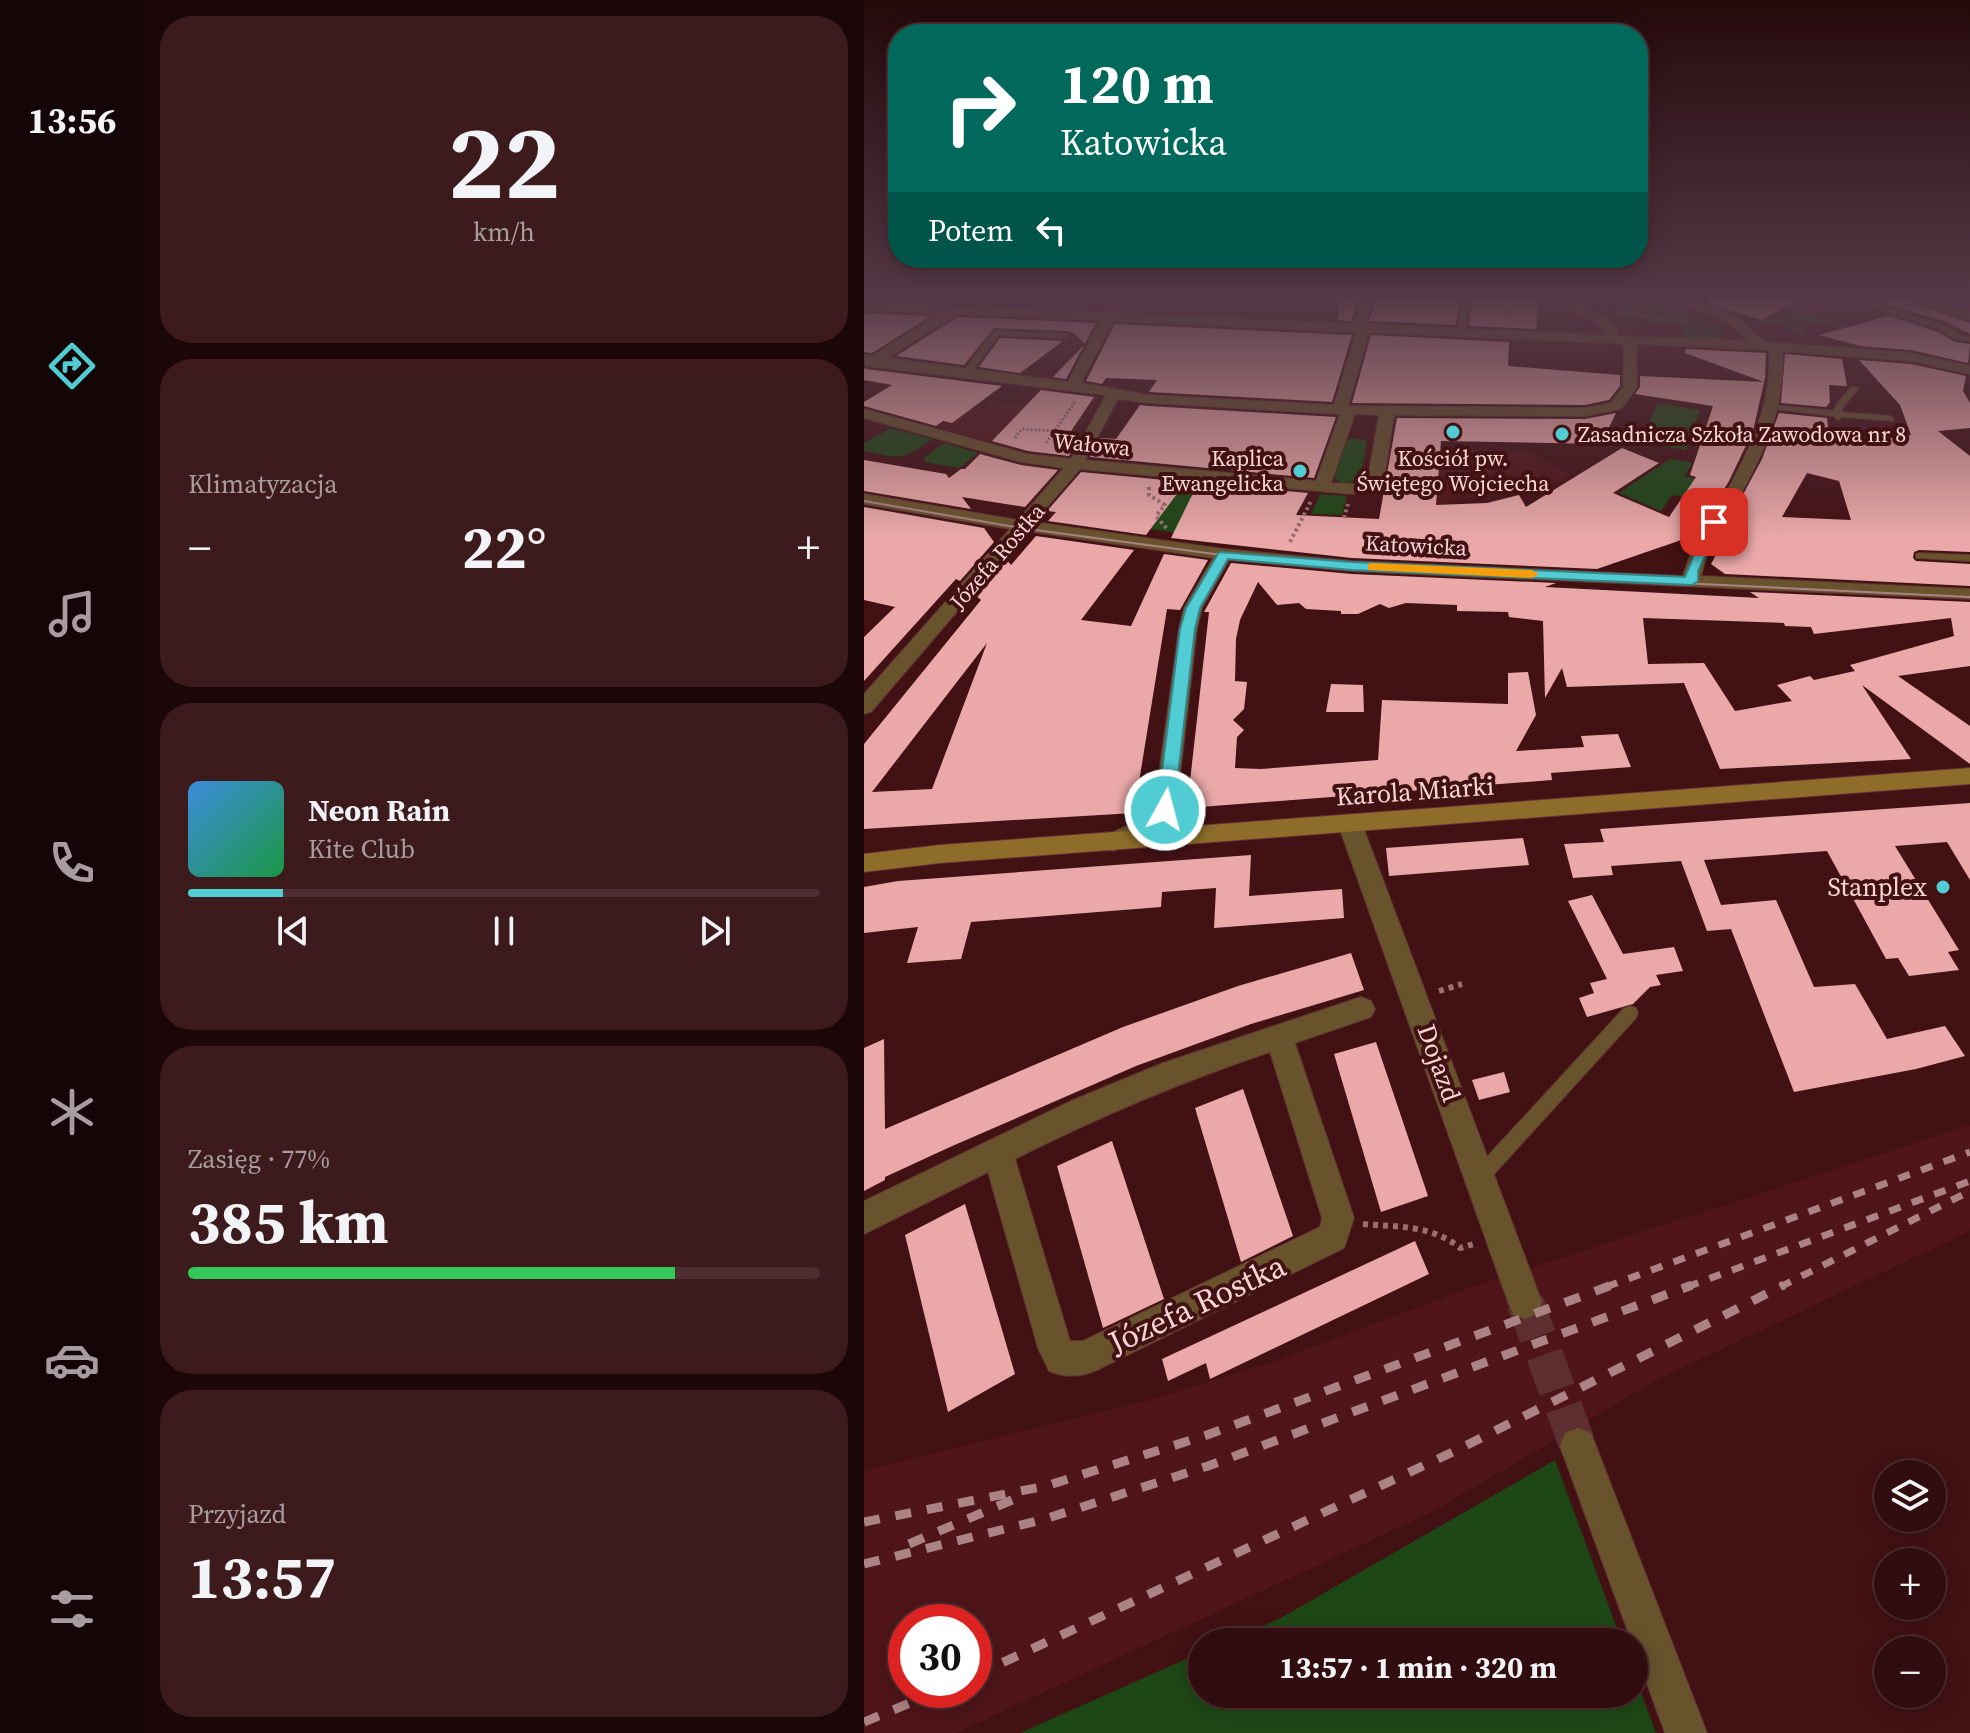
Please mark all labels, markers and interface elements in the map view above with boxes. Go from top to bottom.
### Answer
text: 120 m [1060,45,1214,122]
icon: right [928,56,1032,160]
text: 22 [448,90,560,233]
text: 13:56 [28,96,116,145]
text: Katowicka [1060,118,1227,167]
icon: left [1029,208,1073,252]
text: Potem [928,210,1013,251]
text: km/h [473,214,535,250]
icon: directions [44,338,100,394]
place label: Zasadnicza Szkoła Zawodowa nr 8 [1578,419,1906,449]
marker: Kościół pw. Świętego Wojciecha [1444,423,1462,441]
street label: Wałowa [1052,425,1133,463]
marker: Zasadnicza Szkoła Zawodowa nr 8 [1553,425,1571,443]
place label: Kaplica Ewangelicka [1161,443,1285,498]
place label: Kościół pw. Świętego Wojciecha [1357,443,1550,498]
marker: Kaplica Ewangelicka [1291,462,1309,480]
text: Klimatyzacja [188,466,337,502]
pin [1680,488,1748,556]
street label: Józefa Rostka [942,496,1052,616]
icon: arrive [1692,500,1736,544]
text: 22° [462,506,546,588]
text: − [188,517,211,578]
text: + [797,517,820,578]
street label: Katowicka [1364,527,1468,563]
icon: music [44,586,100,642]
position arrow [1123,768,1207,852]
street label: Karola Miarki [1335,768,1495,814]
text: Neon Rain [308,790,450,831]
text: Kite Club [308,831,415,867]
icon: phone [44,835,100,891]
place label: Stanplex [1827,869,1927,905]
marker: Stanplex [1934,878,1952,896]
icon: previous [271,909,315,953]
icon: pause [482,909,526,953]
icon: next [693,909,737,953]
street label: Dojazd [1408,1019,1470,1107]
icon: climate [44,1084,100,1140]
text: Zasięg · 77% [188,1141,330,1177]
text: 385 km [188,1181,389,1263]
street label: Józefa Rostka [1100,1243,1293,1365]
icon: car [44,1332,100,1388]
map controls [1874,1460,1946,1708]
button: layers [1874,1460,1946,1532]
text: Przyjazd [188,1496,286,1532]
text: 13:57 [188,1536,336,1618]
button: + [1874,1548,1946,1620]
icon: filters [44,1581,100,1637]
speed limit sign: 30 [888,1604,992,1708]
button: − [1874,1636,1946,1708]
text: 13:57 · 1 min · 320 m [1279,1647,1557,1688]

